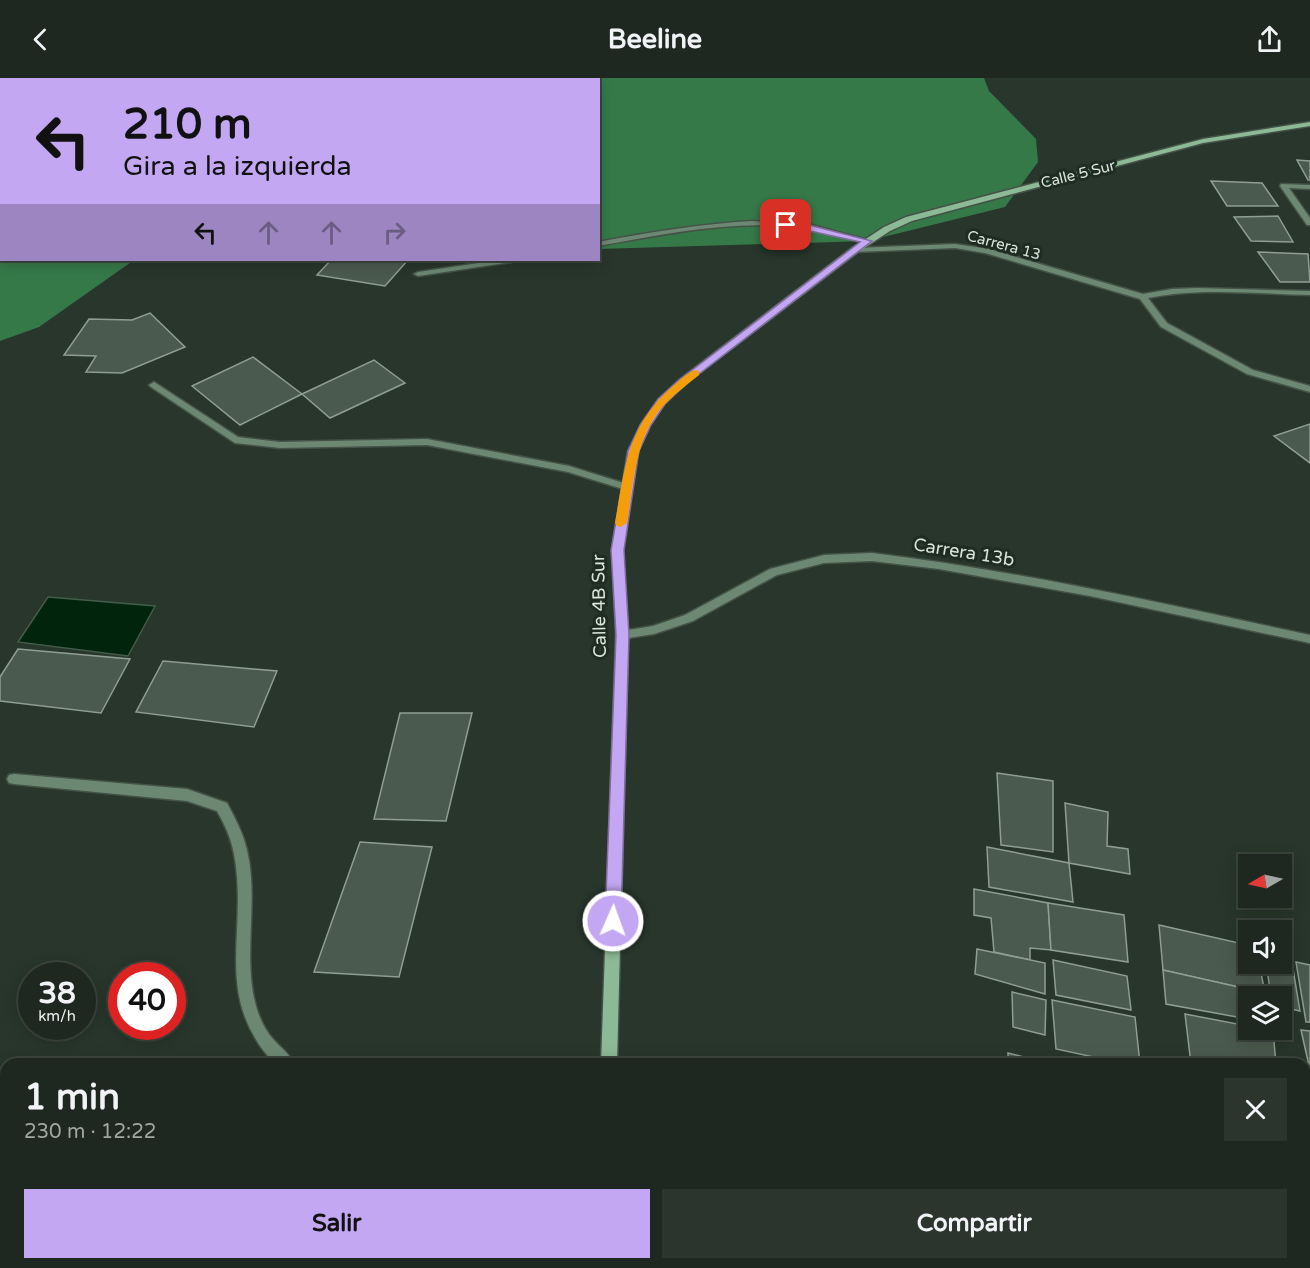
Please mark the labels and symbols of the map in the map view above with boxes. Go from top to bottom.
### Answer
street label: Calle 5 Sur [1039,156,1117,192]
pin [760,199,811,250]
street label: Carrera 13 [965,227,1043,263]
street label: Carrera 13b [912,533,1016,571]
street label: Calle 4B Sur [587,554,611,658]
north arrow [1238,854,1292,908]
position arrow [581,889,645,953]
speed limit sign: 40 [108,962,186,1040]

